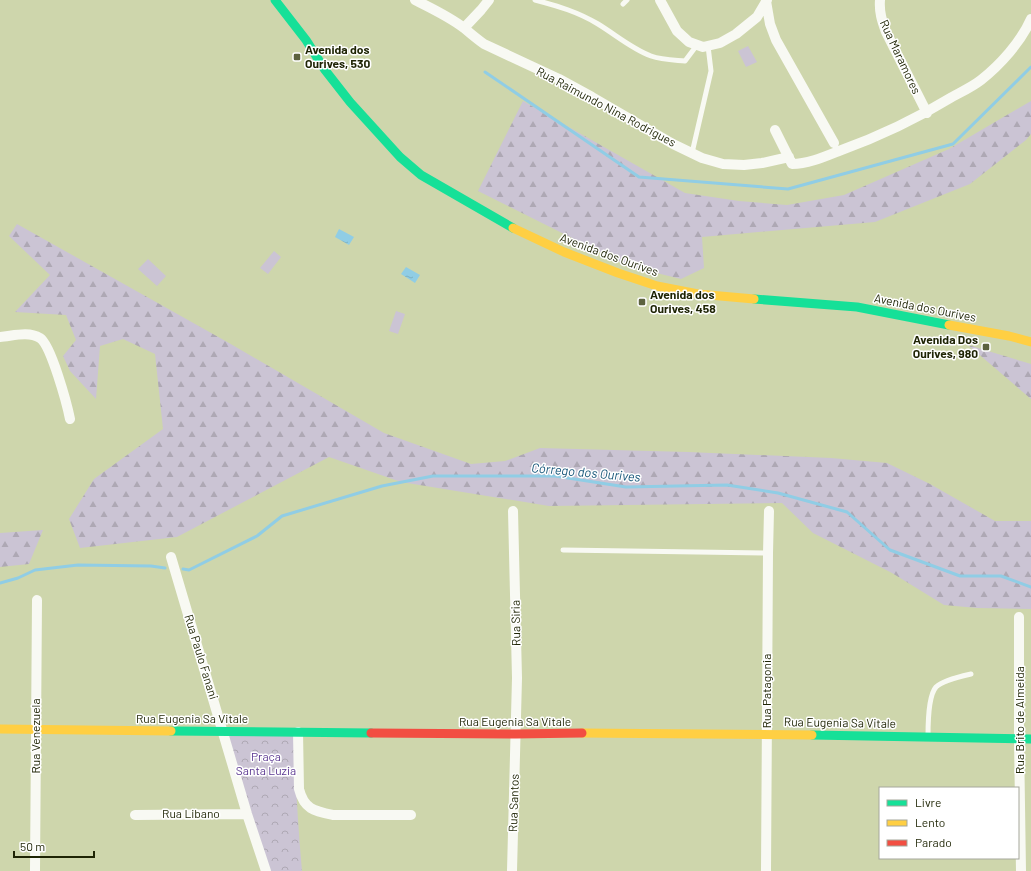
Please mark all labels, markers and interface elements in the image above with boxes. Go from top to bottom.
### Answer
street label: Rua Maramores [878,17,924,96]
place label: Avenida dos Ourives, 530 [305,42,371,70]
marker: Avenida dos Ourives, 530 [292,52,302,62]
street label: Rua Raimundo Nina Rodrigues [534,63,679,149]
street label: Avenida dos Ourives [558,230,661,278]
place label: Avenida dos Ourives, 458 [650,287,716,315]
street label: Avenida dos Ourives [873,290,978,324]
marker: Avenida dos Ourives, 458 [637,297,647,307]
place label: Avenida Dos Ourives, 980 [913,332,978,360]
marker: Avenida Dos Ourives, 980 [981,342,991,352]
water label: Córrego dos Ourives [531,459,641,485]
street label: Rua Siria [508,600,522,646]
street label: Rua Paulo Fanani [182,612,222,701]
street label: Rua Patagonia [759,654,773,728]
street label: Rua Brito de Almeida [1012,666,1026,774]
street label: Rua Venezuela [28,698,42,774]
street label: Rua Eugenia Sa Vitale [136,711,248,725]
street label: Rua Eugenia Sa Vitale [459,714,571,728]
street label: Rua Eugenia Sa Vitale [784,714,896,730]
park label: Praça Santa Luzia [236,749,296,777]
street label: Rua Santos [505,773,521,832]
legend [879,787,1019,859]
text: Livre [915,795,941,809]
street label: Rua Libano [162,806,220,820]
text: Lento [915,815,945,829]
scale bar [14,833,94,859]
text: Parado [915,835,952,849]
text: 50 m [20,839,45,853]

